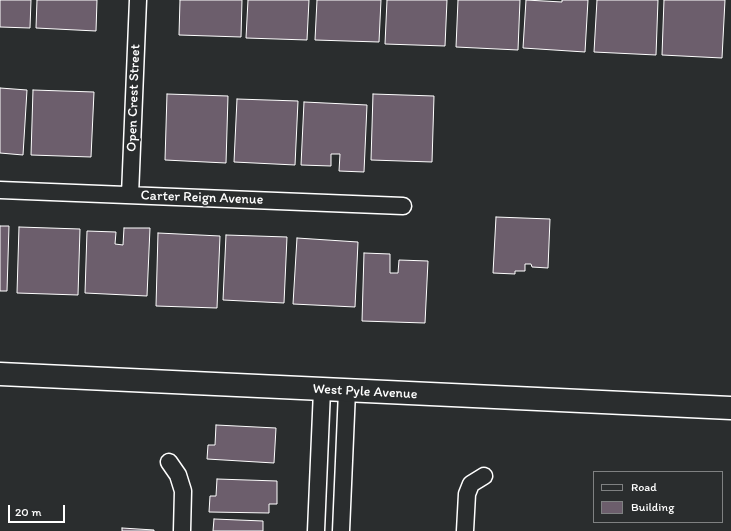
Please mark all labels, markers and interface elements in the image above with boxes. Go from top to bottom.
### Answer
street label: Open Crest Street [124,44,144,152]
street label: Carter Reign Avenue [140,187,264,209]
street label: West Pyle Avenue [312,381,418,403]
legend [593,471,723,523]
text: Road [631,480,657,494]
scale bar [10,497,67,523]
text: Building [631,500,674,514]
text: 20 m [15,505,42,519]

